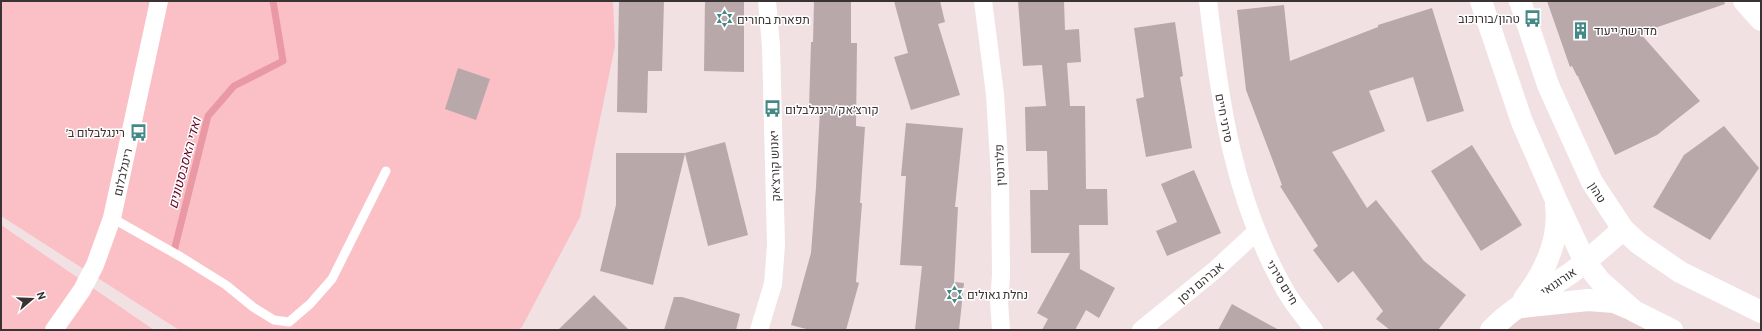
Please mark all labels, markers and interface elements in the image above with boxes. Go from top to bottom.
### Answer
bus stop icon: טהון/בורוכוב [1523,8,1543,28]
synagogue icon: תפארת בחורים [714,9,734,29]
place label: טהון/בורוכוב [1458,11,1520,25]
place label: תפארת בחורים [737,12,810,26]
building icon: מדרשת ייעוד [1571,20,1591,40]
place label: מדרשת ייעוד [1594,23,1657,37]
street label: סירני חיים [1213,92,1237,144]
bus stop icon: קורצ׳אק/רינגלבלום [762,99,782,119]
place label: קורצ׳אק/רינגלבלום [785,102,879,116]
water label: ואדי האסבסטונים [164,115,204,210]
bus stop icon: רינגלבלום ב׳ [128,122,148,142]
place label: רינגלבלום ב׳ [66,125,125,139]
street label: יאנוש קורצ'אק [766,130,782,202]
street label: פלורנטין [991,144,1007,186]
street label: רינגלבלום [110,147,134,197]
street label: טהון [1586,179,1610,205]
street label: חיים סירני [1264,257,1302,307]
street label: אברהם ניסן [1174,258,1226,305]
street label: אורוגואי [1537,264,1579,298]
north arrow [12,279,52,319]
synagogue icon: נחלת גאולים [944,284,964,304]
place label: נחלת גאולים [967,287,1028,301]
text: N [35,290,49,301]

